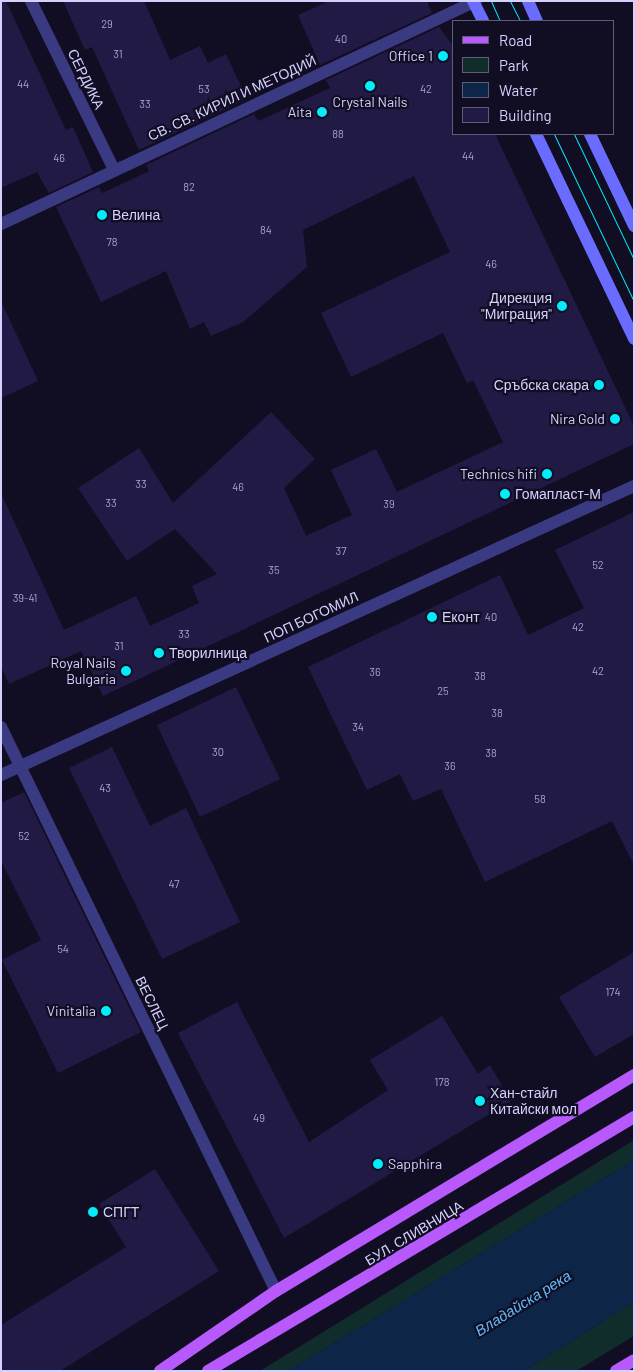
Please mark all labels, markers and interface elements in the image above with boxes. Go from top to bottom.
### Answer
house number: 29 [101,17,113,31]
legend [452,20,615,135]
text: Road [499,31,532,49]
house number: 40 [335,32,347,46]
street label: СЕРДИКА [64,46,108,112]
house number: 31 [113,47,123,61]
place label: Office 1 [389,48,433,64]
marker: Office 1 [437,50,449,62]
street label: СВ. СВ. КИРИЛ И МЕТОДИЙ [145,52,319,144]
text: Park [499,56,528,74]
house number: 44 [17,77,29,91]
marker: Crystal Nails [364,80,376,92]
text: Water [499,81,538,99]
house number: 53 [198,82,210,96]
house number: 42 [420,82,432,96]
place label: Crystal Nails [332,94,408,110]
house number: 33 [139,97,151,111]
place label: Aita [288,104,312,120]
marker: Aita [316,106,328,118]
text: Building [499,106,552,124]
house number: 88 [332,127,344,141]
house number: 44 [462,149,474,163]
house number: 46 [53,151,65,165]
house number: 82 [183,180,195,194]
place label: Велина [112,207,160,223]
marker: Велина [96,209,108,221]
house number: 84 [260,223,272,237]
house number: 78 [107,235,117,249]
house number: 46 [485,257,497,271]
place label: Дирекция "Миграция" [481,290,552,322]
marker: Дирекция "Миграция" [556,300,568,312]
place label: Сръбска скара [494,377,589,393]
marker: Сръбска скара [593,379,605,391]
place label: Nira Gold [550,411,605,427]
marker: Nira Gold [609,413,621,425]
place label: Technics hifi [460,466,537,482]
marker: Technics hifi [541,468,553,480]
house number: 33 [135,477,147,491]
house number: 46 [232,480,244,494]
place label: Гомапласт-М [515,486,601,502]
marker: Гомапласт-М [499,488,511,500]
house number: 33 [105,496,117,510]
house number: 39 [383,497,395,511]
house number: 37 [336,544,346,558]
house number: 52 [592,558,604,572]
house number: 35 [268,563,280,577]
street label: ПОП БОГОМИЛ [261,588,361,646]
house number: 39-41 [13,591,37,605]
place label: Еконт [442,609,480,625]
house number: 40 [485,610,497,624]
marker: Еконт [426,611,438,623]
house number: 42 [572,620,584,634]
house number: 33 [178,627,190,641]
house number: 31 [114,639,124,653]
place label: Творилница [169,645,247,661]
marker: Творилница [153,647,165,659]
place label: Royal Nails Bulgaria [51,655,116,688]
house number: 42 [592,664,604,678]
marker: Royal Nails Bulgaria [120,665,132,677]
house number: 36 [369,665,381,679]
house number: 38 [474,669,486,683]
house number: 25 [437,684,449,698]
house number: 38 [491,706,503,720]
house number: 34 [352,720,364,734]
house number: 30 [212,745,224,759]
house number: 38 [485,746,497,760]
house number: 36 [444,759,456,773]
house number: 43 [99,781,111,795]
house number: 58 [534,792,546,806]
house number: 52 [18,829,30,843]
house number: 47 [169,877,179,891]
house number: 54 [57,942,69,956]
street label: ВЕСЛЕЦ [132,974,172,1032]
house number: 174 [605,985,621,999]
place label: Vinitalia [47,1003,96,1019]
marker: Vinitalia [100,1005,112,1017]
house number: 178 [435,1075,449,1089]
place label: Хан-стайл Китайски мол [490,1085,577,1118]
marker: Хан-стайл Китайски мол [474,1095,486,1107]
house number: 49 [253,1111,265,1125]
place label: Sapphira [388,1156,442,1172]
marker: Sapphira [372,1158,384,1170]
street label: БУЛ. СЛИВНИЦА [362,1197,466,1269]
place label: СПГТ [103,1204,139,1220]
marker: СПГТ [87,1206,99,1218]
water label: Владайска река [472,1266,574,1340]

